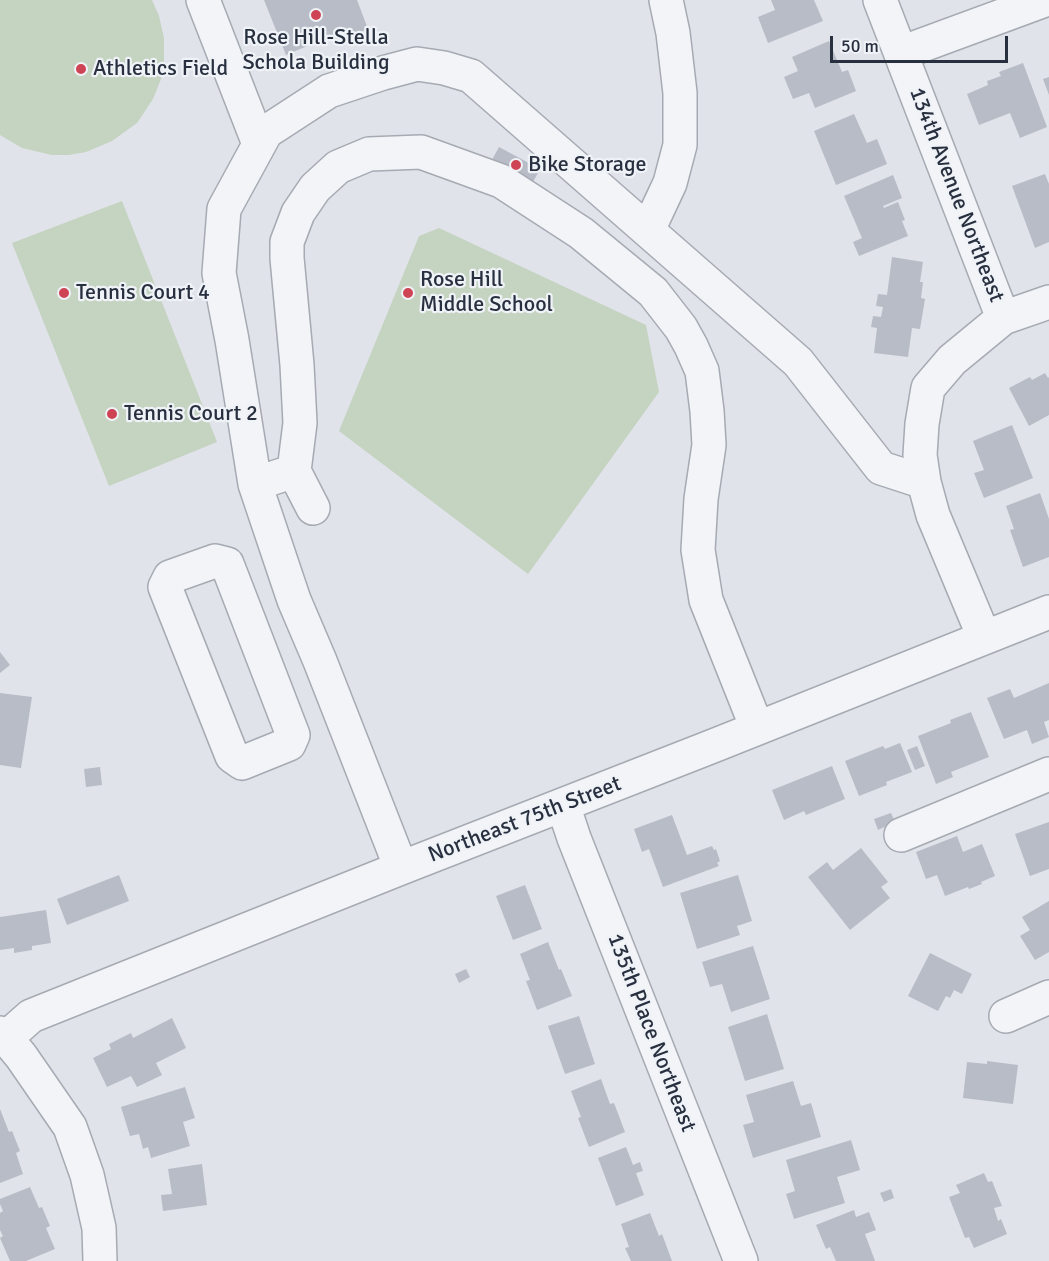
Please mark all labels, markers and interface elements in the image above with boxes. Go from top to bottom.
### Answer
marker: Rose Hill-Stella Schola Building [309,8,323,22]
scale bar [833,24,1012,62]
place label: Rose Hill-Stella Schola Building [242,25,390,76]
text: 50 m [841,35,879,57]
place label: Athletics Field [93,56,228,82]
marker: Athletics Field [74,62,88,76]
street label: 134th Avenue Northeast [903,84,1009,306]
place label: Bike Storage [528,152,647,178]
marker: Bike Storage [509,158,523,172]
place label: Rose Hill Middle School [420,267,553,318]
place label: Tennis Court 4 [76,280,210,306]
marker: Tennis Court 4 [57,286,71,300]
marker: Rose Hill Middle School [401,286,415,300]
place label: Tennis Court 2 [124,401,258,427]
marker: Tennis Court 2 [105,407,119,421]
street label: Northeast 75th Street [425,771,625,869]
street label: 135th Place Northeast [601,930,701,1136]

